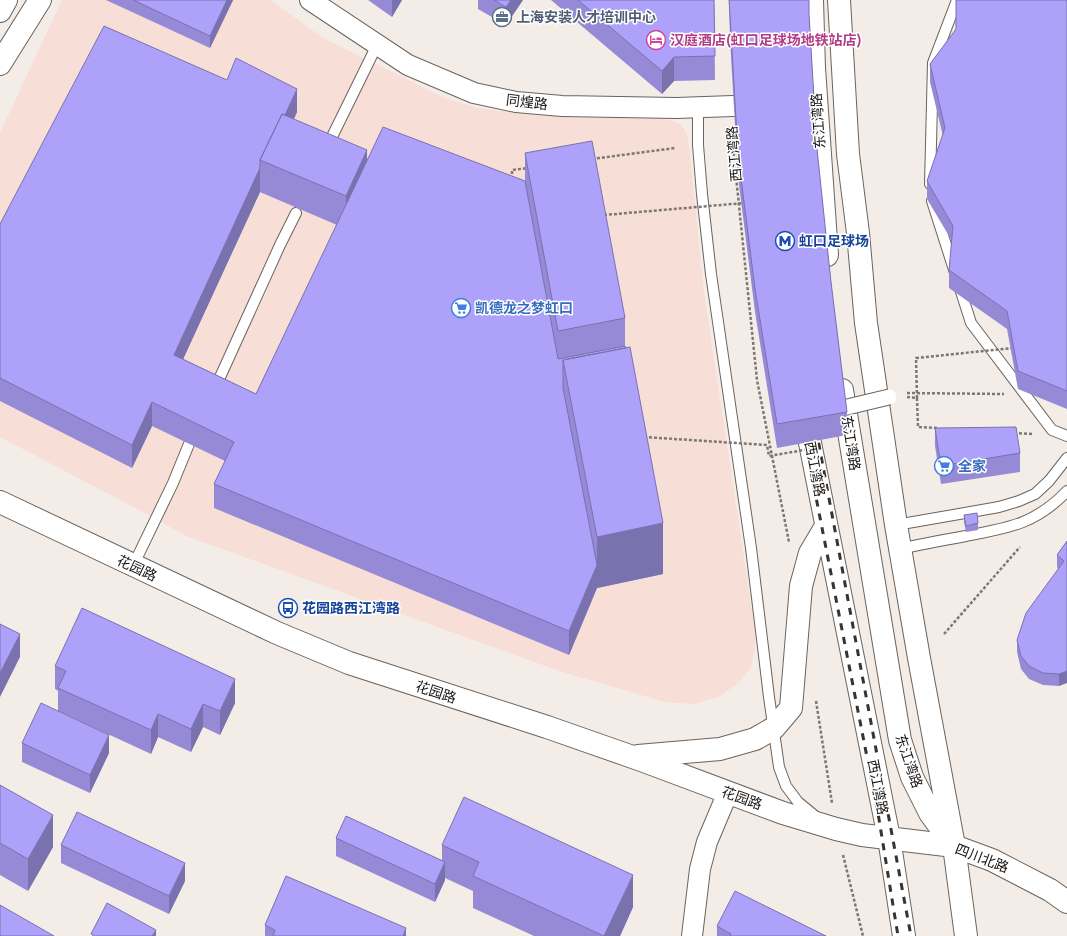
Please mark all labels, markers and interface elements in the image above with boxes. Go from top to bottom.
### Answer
office icon: 上海安装人才培训中心 [491,6,513,28]
place label: 上海安装人才培训中心 [516,9,656,25]
hotel icon: 汉庭酒店(虹口足球场地铁站店) [645,29,667,51]
place label: 汉庭酒店(虹口足球场地铁站店) [670,32,862,48]
street label: 同煌路 [505,92,549,112]
street label: 东江湾路 [808,93,828,149]
street label: 西江湾路 [724,125,744,183]
metro station icon: 虹口足球场 [774,230,796,252]
place label: 虹口足球场 [799,233,869,249]
supermarket icon: 凯德龙之梦虹口 [450,297,472,319]
place label: 凯德龙之梦虹口 [475,300,573,316]
street label: 东江湾路 [839,414,863,472]
street label: 西江湾路 [802,440,828,498]
supermarket icon: 全家 [933,455,955,477]
place label: 全家 [958,458,986,474]
street label: 花园路 [115,552,159,584]
bus stop icon: 花园路西江湾路 [277,597,299,619]
place label: 花园路西江湾路 [302,600,400,616]
street label: 花园路 [414,678,458,706]
street label: 东江湾路 [892,732,926,790]
street label: 西江湾路 [865,758,891,816]
street label: 花园路 [720,783,764,813]
street label: 四川北路 [953,840,1011,876]

